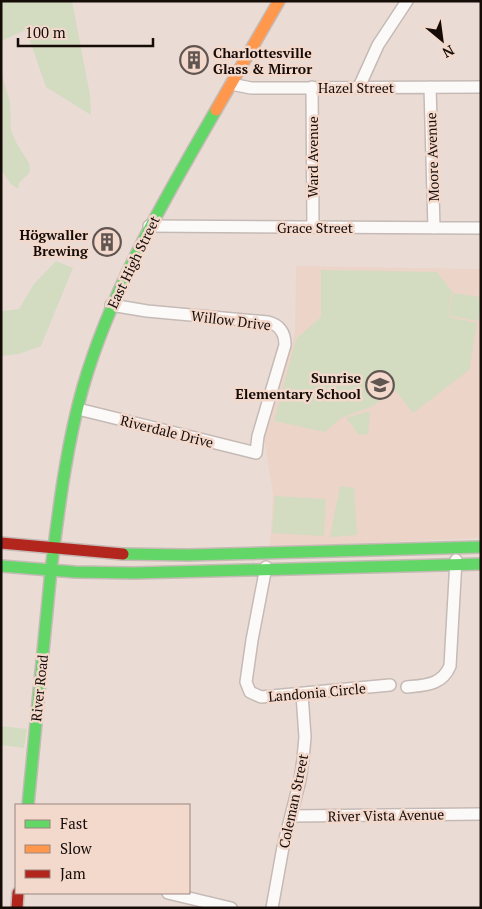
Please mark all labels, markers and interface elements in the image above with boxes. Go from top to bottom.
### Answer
scale bar [18,15,152,47]
north arrow [417,15,467,65]
text: 100 m [25,22,66,42]
text: N [439,41,458,63]
place label: Charlottesville Glass & Mirror [213,43,312,78]
building icon: Charlottesville Glass & Mirror [179,45,209,75]
street label: Hazel Street [318,78,395,97]
street label: Moore Avenue [421,112,443,202]
street label: Ward Avenue [303,116,322,198]
street label: East High Street [102,212,164,311]
street label: Grace Street [277,218,354,237]
place label: Högwaller Brewing [19,225,89,260]
building icon: Högwaller Brewing [92,227,122,257]
street label: Willow Drive [190,306,272,334]
place label: Sunrise Elementary School [235,368,361,403]
school or university icon: Sunrise Elementary School [365,370,395,400]
street label: Riverdale Drive [118,410,216,452]
street label: River Road [26,653,52,722]
street label: Landonia Circle [267,678,367,706]
street label: Coleman Street [274,751,312,850]
legend [15,804,190,894]
street label: River Vista Avenue [328,804,444,826]
text: Fast [60,813,88,833]
text: Slow [60,838,93,858]
text: Jam [60,863,86,883]

